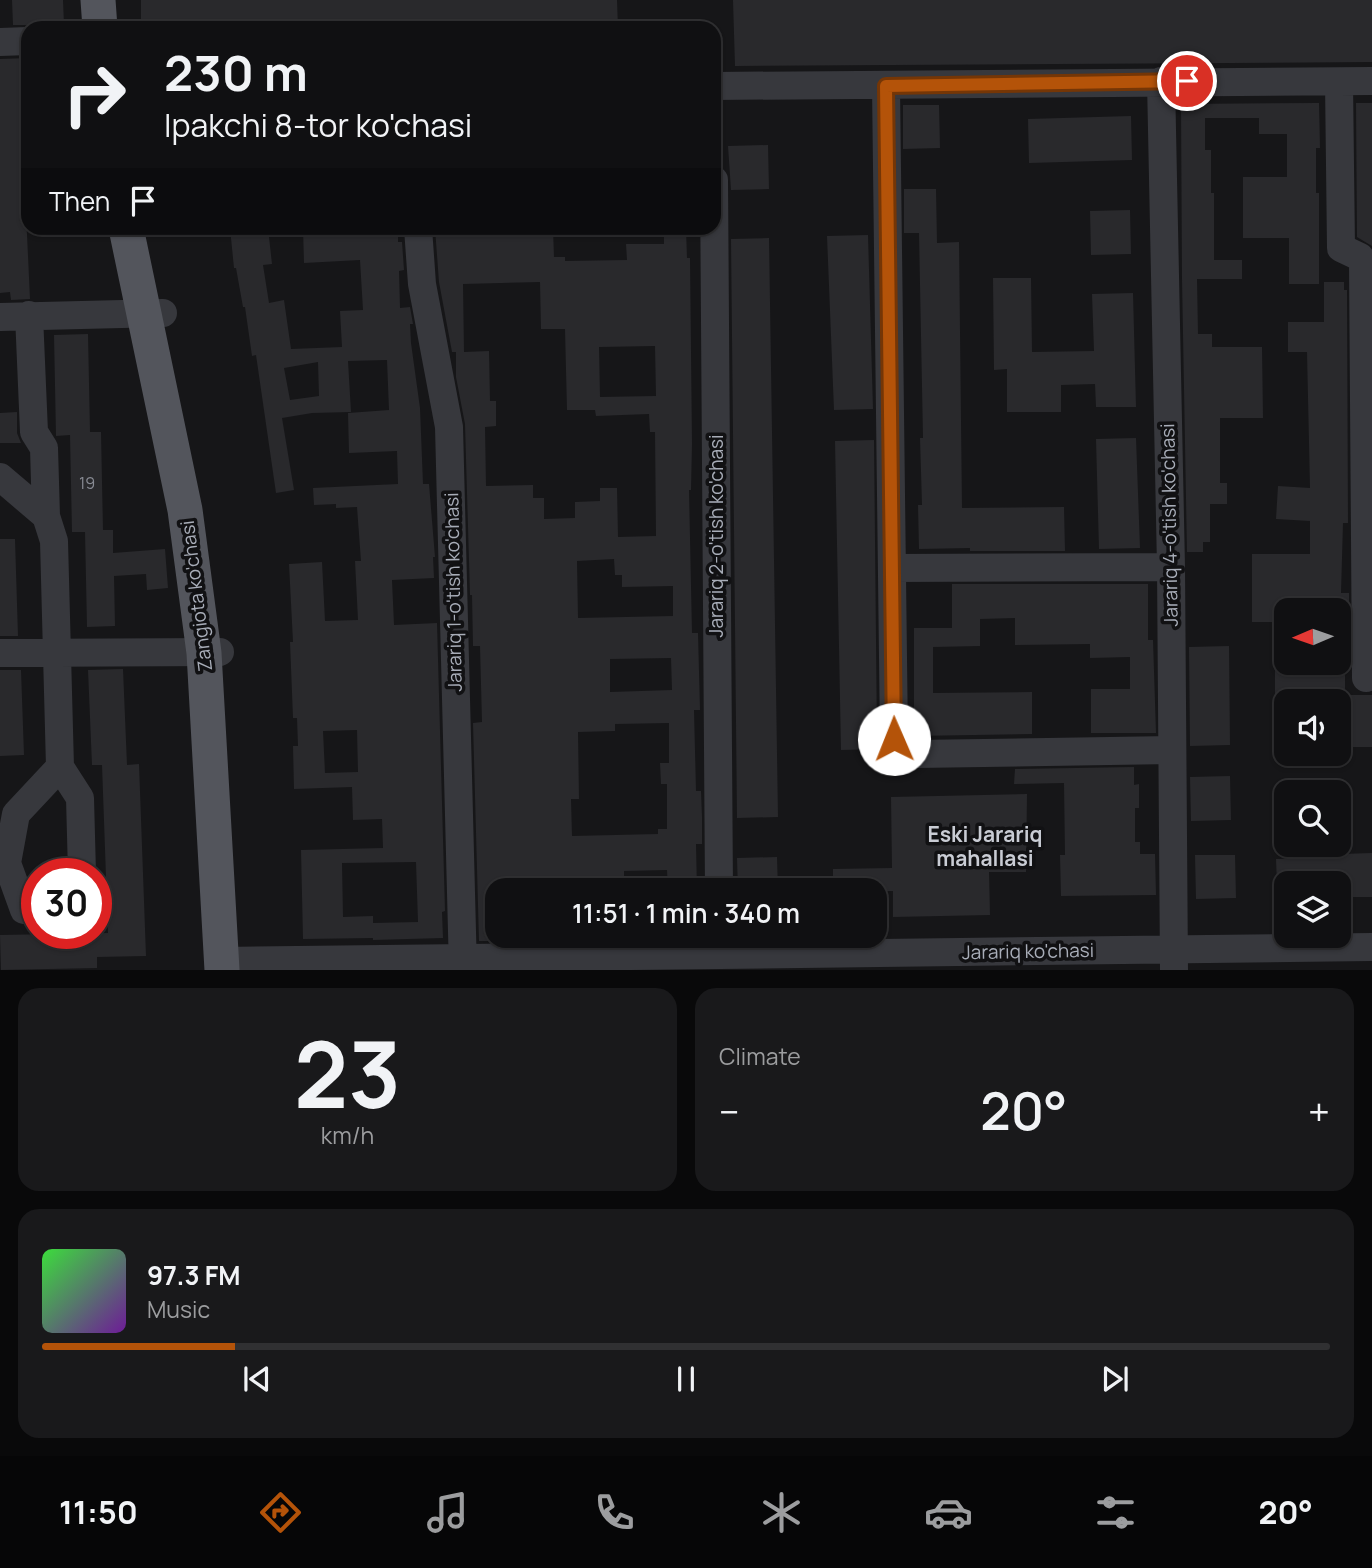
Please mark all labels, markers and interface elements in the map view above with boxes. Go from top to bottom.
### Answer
text: 230 m [164,39,308,106]
icon: right [49,49,140,140]
pin [1157,51,1217,111]
icon: arrive [1168,62,1206,100]
text: Ipakchi 8-tor ko'chasi [164,103,472,147]
icon: arrive [124,182,162,220]
text: Then [49,183,110,219]
street label: Jarariq 4-o'tish ko'chasi [1154,423,1184,627]
street label: Jarariq 2-o'tish ko'chasi [703,435,729,637]
house number: 19 [79,472,95,494]
street label: Jarariq 1-o'tish ko'chasi [438,492,468,692]
street label: Zangiota ko'chasi [174,519,218,673]
north arrow [1274,598,1351,676]
map controls [1274,598,1351,948]
button: sound [1274,689,1351,766]
position arrow [857,702,931,776]
button: search [1274,780,1351,857]
district label: Eski Jarariq mahallasi [927,820,1043,872]
speed limit sign: 30 [21,858,112,949]
button: layers [1274,871,1351,948]
text: 11:51 · 1 min · 340 m [572,895,800,931]
street label: Jarariq ko'chasi [962,937,1094,965]
text: 23 [294,1011,401,1135]
text: Climate [719,1040,801,1072]
text: 20° [980,1075,1067,1146]
text: − [719,1085,740,1137]
text: + [1308,1085,1330,1137]
text: km/h [321,1119,374,1151]
text: 97.3 FM [147,1257,241,1293]
text: Music [147,1293,210,1325]
icon: previous [238,1360,276,1398]
icon: pause [667,1360,705,1398]
icon: next [1096,1360,1134,1398]
icon: directions [256,1488,305,1537]
icon: music [423,1488,472,1537]
icon: phone [590,1488,639,1537]
icon: climate [757,1488,806,1537]
icon: car [924,1488,973,1537]
icon: filters [1091,1488,1140,1537]
text: 11:50 [59,1490,138,1534]
text: 20° [1258,1490,1313,1534]

